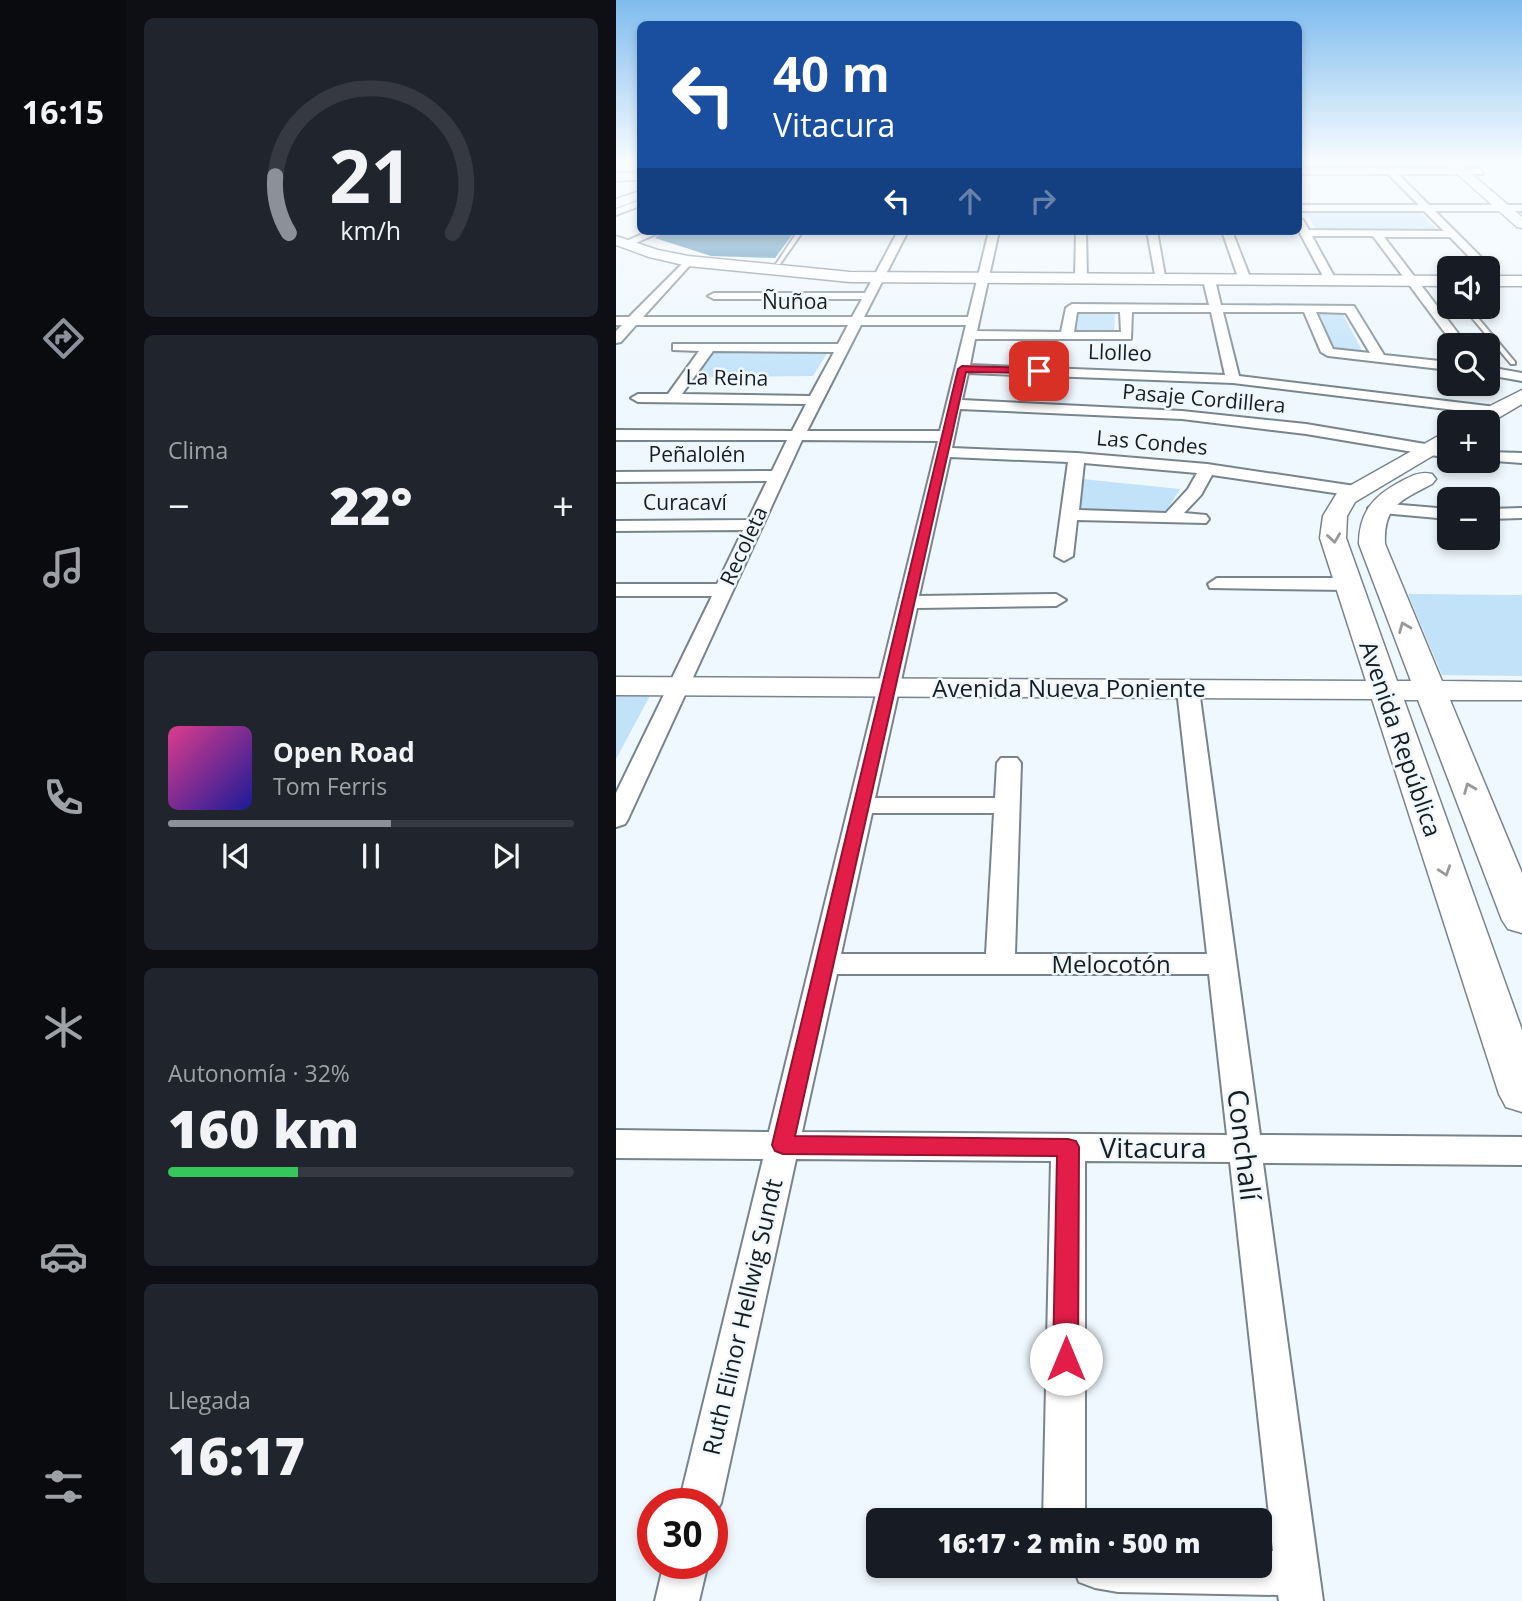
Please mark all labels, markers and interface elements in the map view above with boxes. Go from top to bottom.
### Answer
text: 40 m [773,40,890,106]
icon: left [658,49,749,140]
text: 16:15 [22,90,104,133]
text: Vitacura [773,103,895,146]
text: 21 [329,126,413,225]
icon: left [878,182,916,220]
icon: ahead [951,182,989,220]
icon: right [1024,182,1062,220]
text: km/h [341,213,401,247]
map controls [1437,256,1500,550]
button: sound [1437,256,1500,319]
street label: Ñuñoa [762,287,828,315]
icon: directions [39,314,88,363]
button: search [1437,333,1500,396]
street label: Llolleo [1088,337,1152,367]
pin [1009,341,1069,401]
icon: arrive [1020,352,1058,390]
street label: La Reina [685,362,769,392]
street label: Pasaje Cordillera [1121,377,1287,419]
button: + [1437,410,1500,473]
street label: Las Condes [1095,423,1209,461]
text: Clima [168,434,228,466]
street label: Peñalolén [649,440,745,468]
text: 22° [330,469,412,540]
text: − [168,479,190,531]
text: + [552,479,574,531]
button: − [1437,487,1500,550]
street label: Curacaví [643,488,728,516]
street label: Recoleta [713,502,773,589]
one-way arrow [1326,532,1341,544]
icon: music [39,543,88,592]
one-way arrow [1399,622,1413,634]
street label: Avenida República [1352,636,1450,841]
street label: Avenida Nueva Poniente [932,671,1206,704]
text: Open Road [273,734,415,770]
text: Tom Ferris [273,770,387,802]
icon: phone [39,773,88,822]
one-way arrow [1463,783,1477,796]
icon: previous [217,837,255,875]
icon: pause [352,837,390,875]
icon: next [487,837,525,875]
one-way arrow [1437,864,1451,876]
street label: Melocotón [1051,947,1171,980]
icon: climate [39,1003,88,1052]
text: Autonomía · 32% [168,1057,350,1089]
street label: Conchalí [1219,1087,1271,1204]
text: 160 km [168,1092,359,1163]
street label: Vitacura [1100,1128,1206,1166]
street label: Ruth Elinor Hellwig Sundt [694,1175,789,1458]
icon: car [39,1232,88,1281]
position arrow [1029,1322,1103,1396]
text: Llegada [168,1384,251,1416]
text: 16:17 [168,1419,305,1490]
icon: filters [39,1462,88,1511]
speed limit sign: 30 [637,1488,728,1579]
text: 16:17 · 2 min · 500 m [938,1525,1200,1561]

